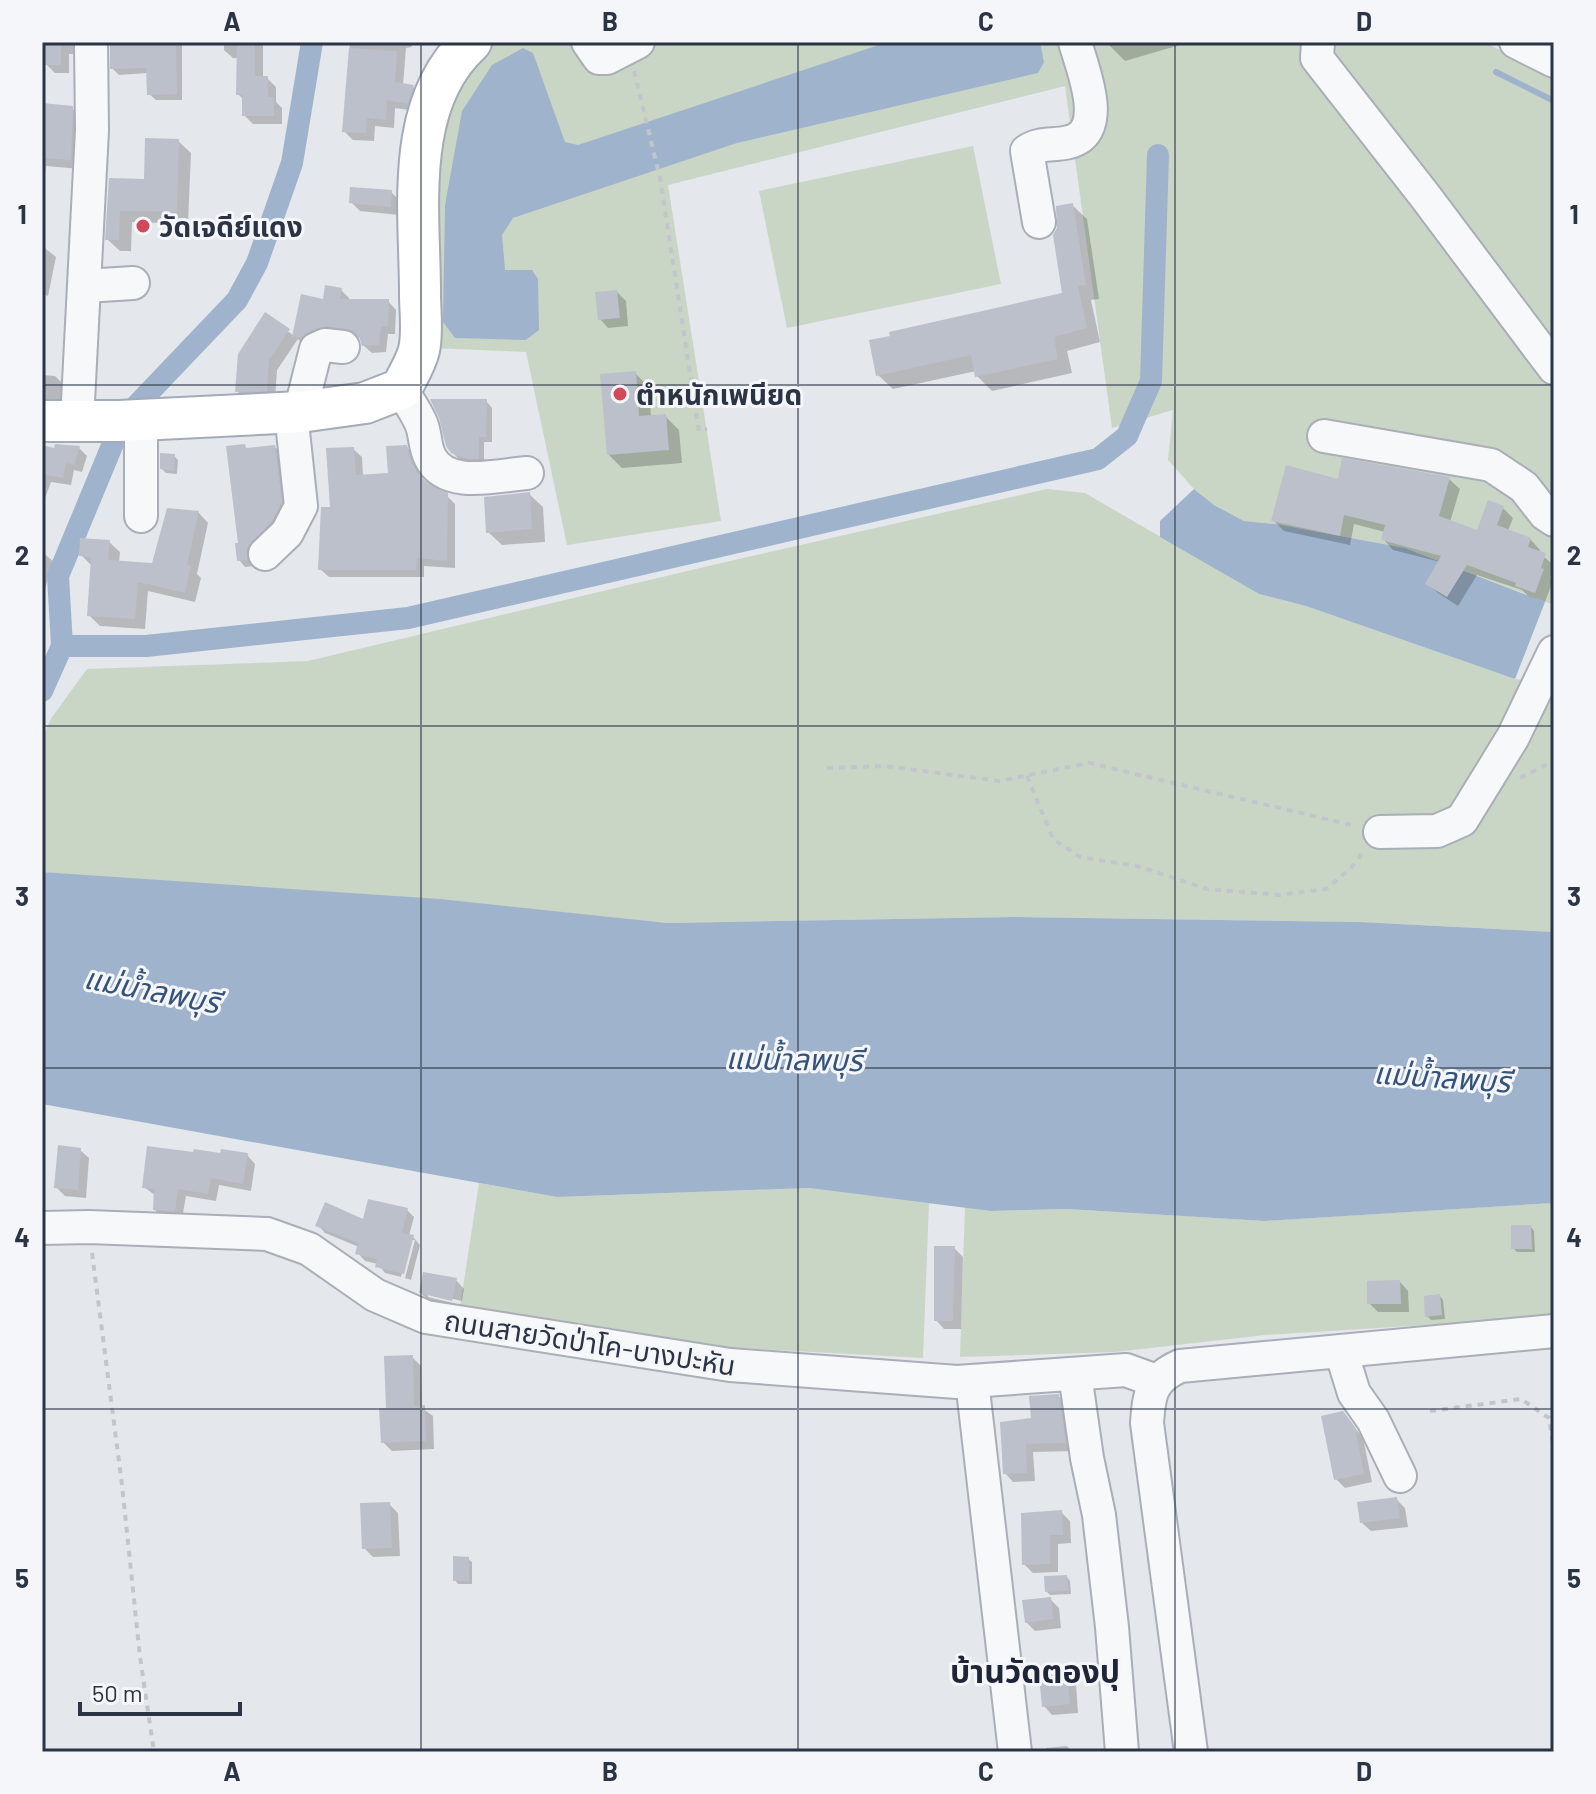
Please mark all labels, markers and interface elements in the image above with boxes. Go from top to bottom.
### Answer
text: A [223,5,241,36]
text: B [602,5,618,36]
text: C [978,5,994,36]
text: D [1356,5,1372,36]
text: 1 [17,198,27,229]
text: 1 [1569,198,1579,229]
place label: วัดเจดีย์แดง [159,209,303,243]
marker: วัดเจดีย์แดง [134,217,152,235]
place label: ตำหนักเพนียด [636,377,802,411]
marker: ตำหนักเพนียด [611,385,629,403]
text: 2 [15,539,29,570]
text: 2 [1567,539,1581,570]
text: 3 [15,880,29,911]
text: 3 [1567,880,1581,911]
water label: แม่น้ำลพบุรี [81,957,228,1023]
water label: แม่น้ำลพบุรี [725,1038,868,1079]
water label: แม่น้ำลพบุรี [1372,1052,1517,1101]
text: 4 [14,1221,30,1252]
text: 4 [1566,1221,1582,1252]
street label: ถนนสายวัดป่าโค-บางปะหัน [442,1302,738,1382]
text: 5 [15,1562,29,1593]
text: 5 [1567,1562,1581,1593]
district label: บ้านวัดตองปุ [950,1651,1120,1691]
scale bar [80,1666,240,1716]
text: 50 m [92,1678,143,1707]
text: A [223,1755,241,1786]
text: B [602,1755,618,1786]
text: C [978,1755,994,1786]
text: D [1356,1755,1372,1786]

